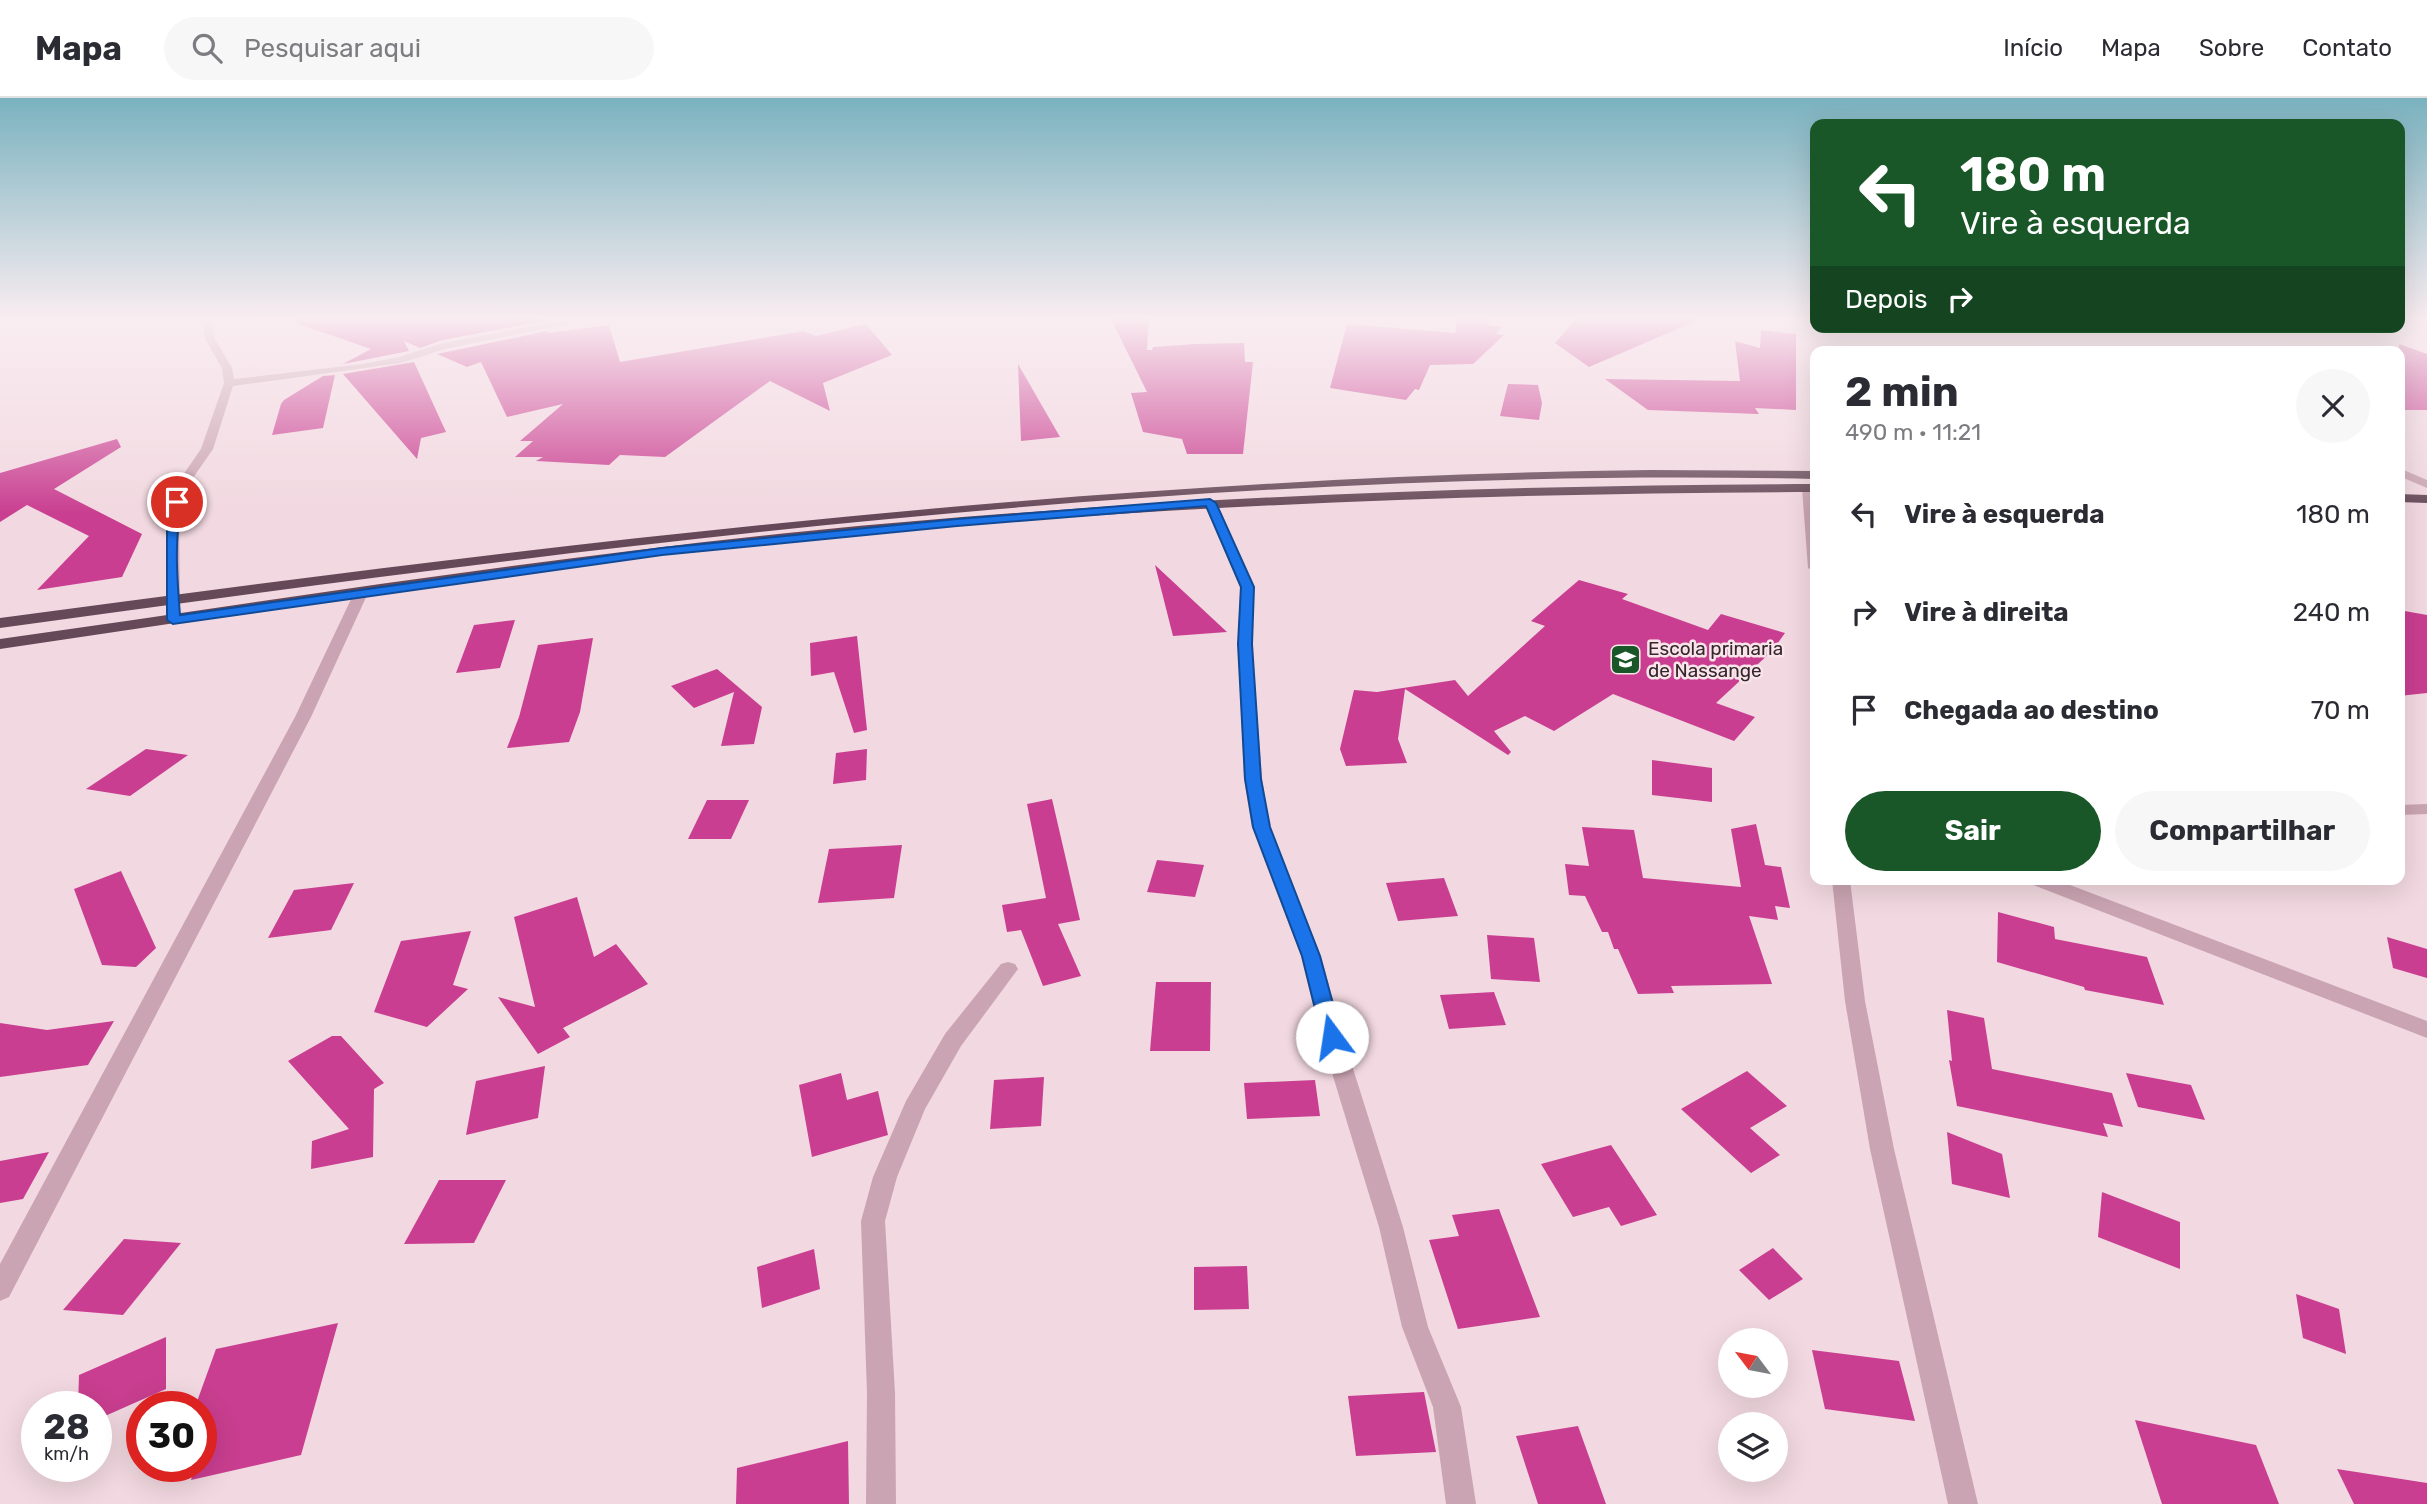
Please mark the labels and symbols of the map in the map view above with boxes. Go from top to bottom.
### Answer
pin [147,472,207,532]
place label: Escola primaria de Nassange [1648,637,1783,682]
school or university icon: Escola primaria de Nassange [1608,642,1642,676]
position arrow [1295,1000,1369,1074]
north arrow [1718,1328,1788,1398]
speed limit sign: 30 [126,1391,217,1482]

